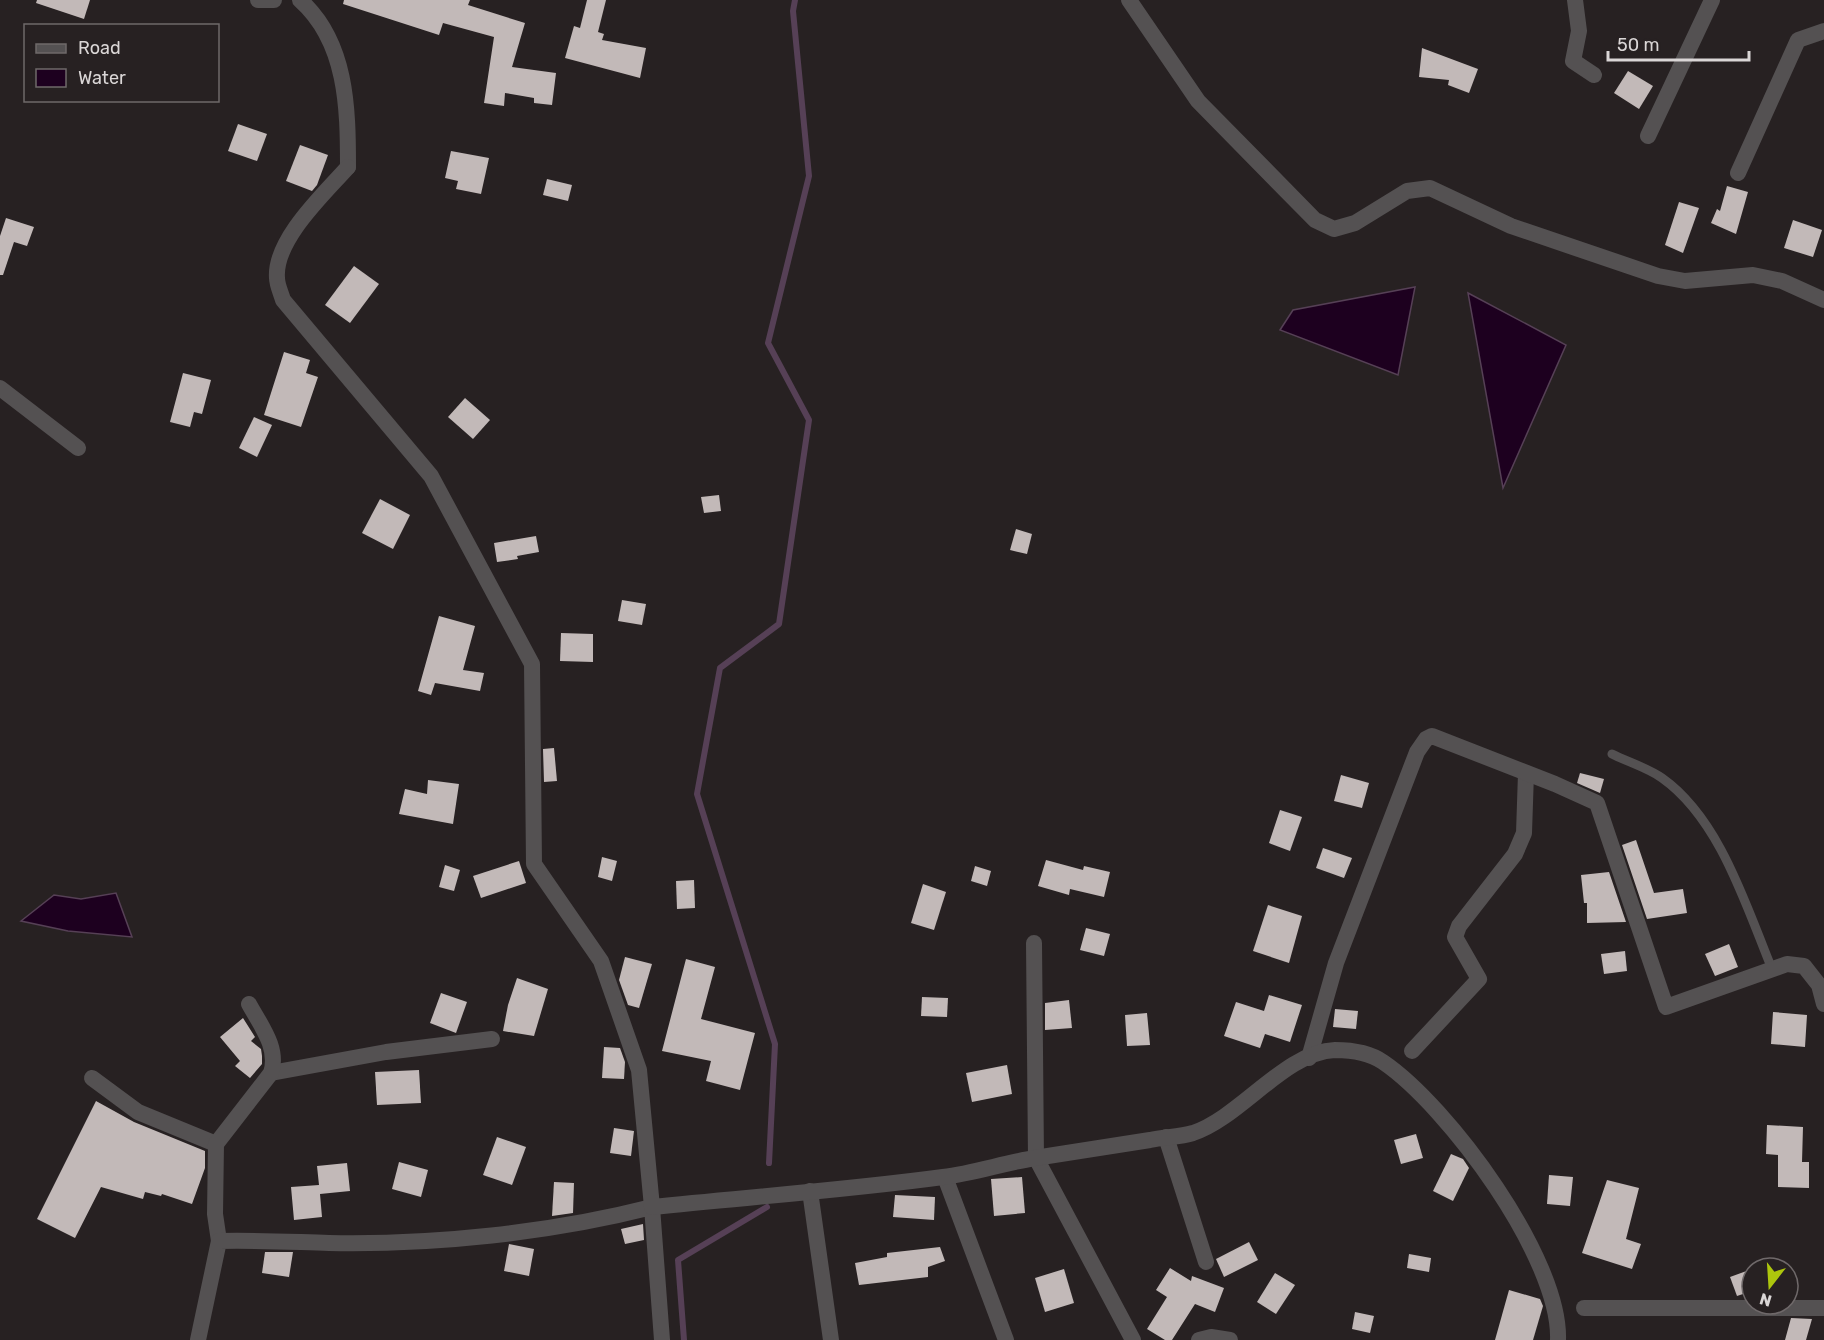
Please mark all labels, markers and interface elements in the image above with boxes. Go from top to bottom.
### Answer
legend [24,24,219,102]
scale bar [1608,24,1749,62]
text: 50 m [1617,34,1660,56]
text: Road [78,37,121,59]
text: Water [78,67,126,89]
north arrow [1740,1256,1800,1316]
text: N [1757,1289,1774,1311]

